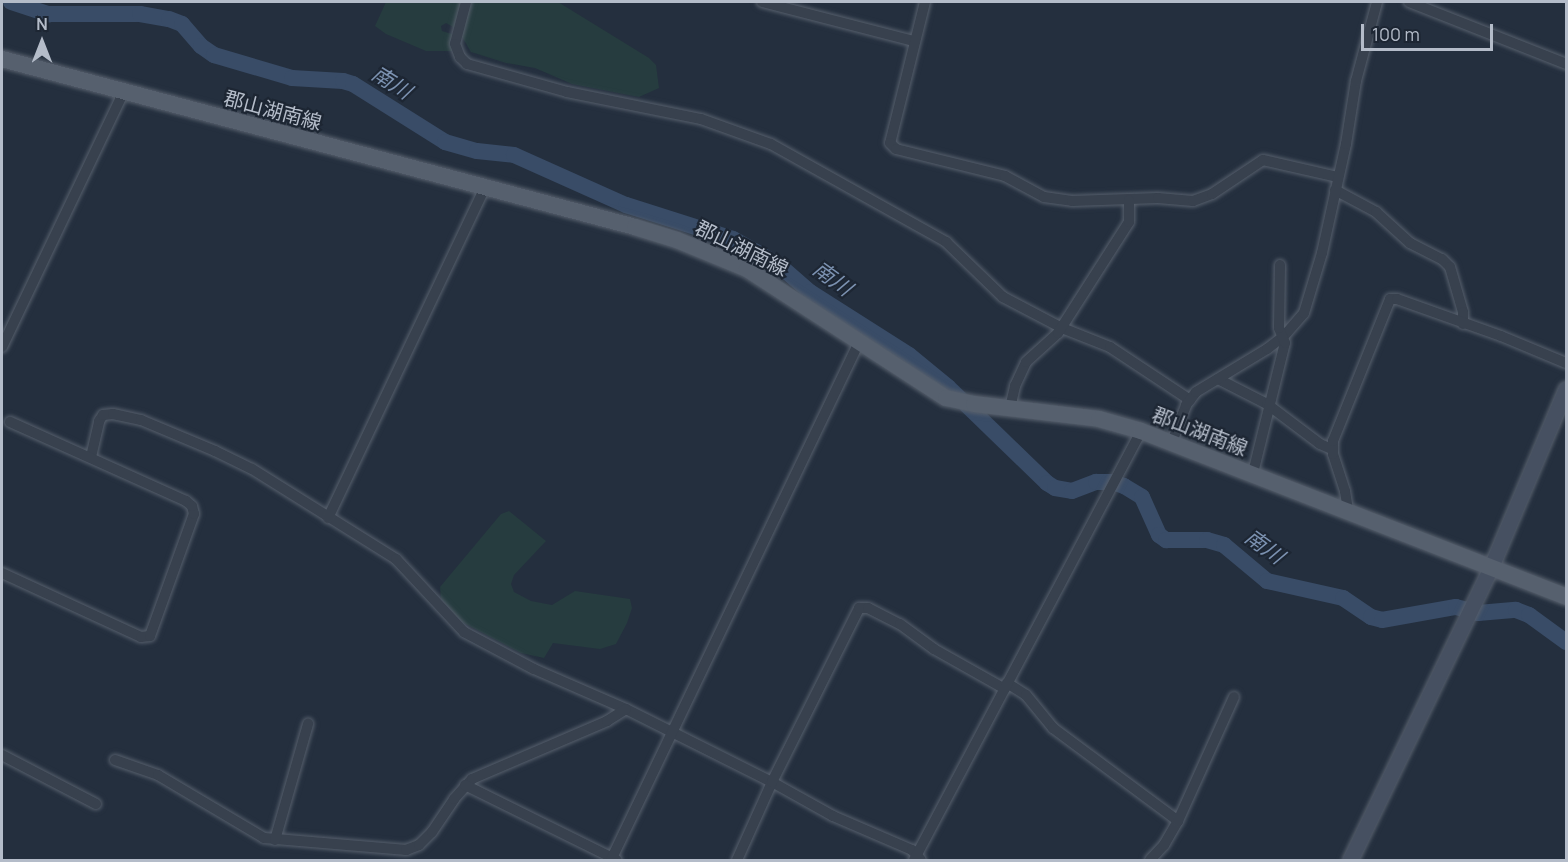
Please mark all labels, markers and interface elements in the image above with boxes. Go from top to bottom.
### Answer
north arrow [12,12,72,72]
scale bar [1364,12,1496,50]
text: N [36,13,48,35]
text: 100 m [1372,22,1420,46]
water label: 南川 [368,60,416,104]
street label: 郡山湖南線 [222,85,324,135]
street label: 郡山湖南線 [692,215,792,281]
water label: 南川 [809,255,857,301]
street label: 郡山湖南線 [1149,402,1251,460]
water label: 南川 [1241,523,1289,569]

